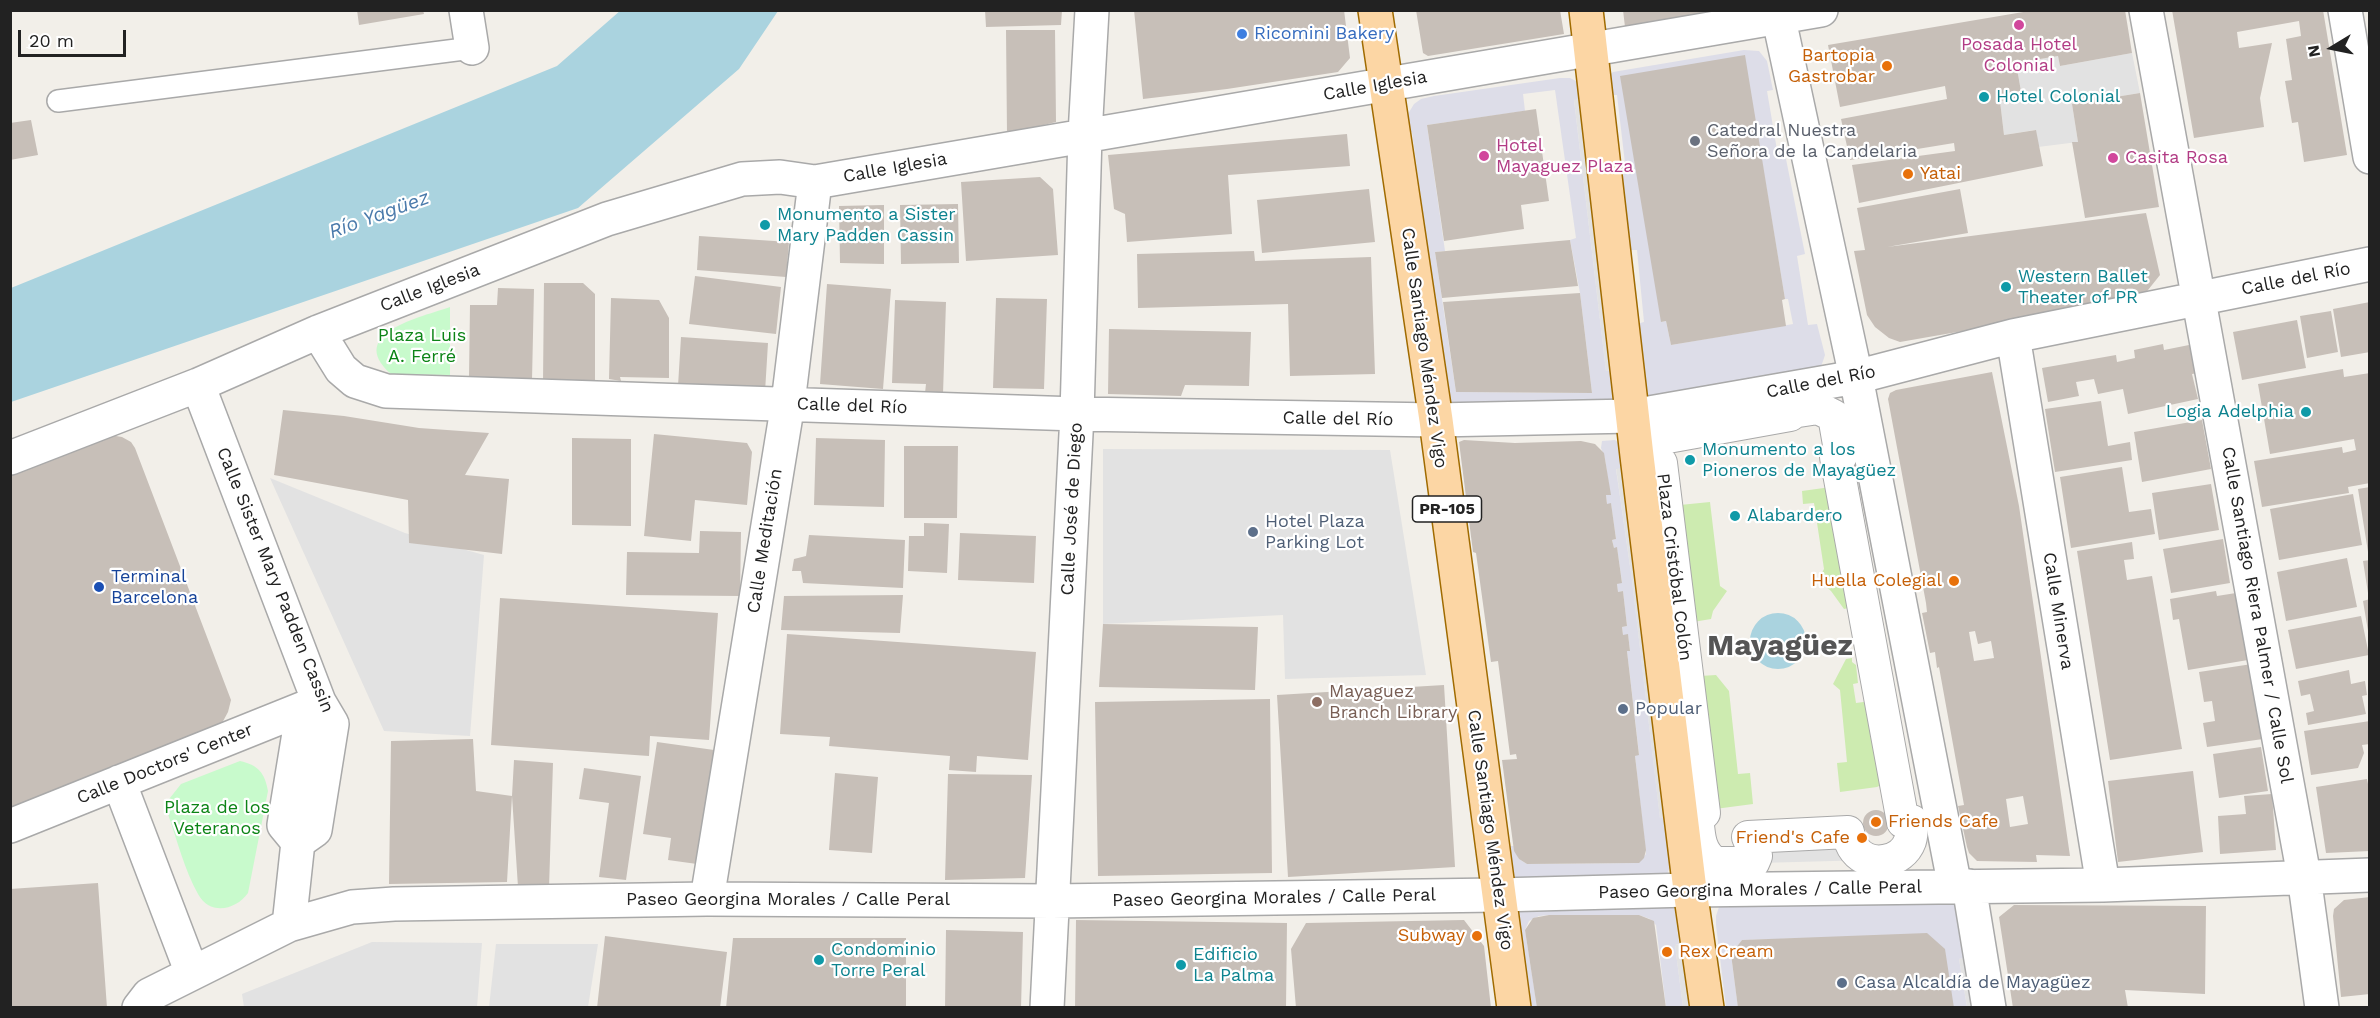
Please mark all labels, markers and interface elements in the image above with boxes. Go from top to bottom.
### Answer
scale bar [21,18,129,56]
marker: Posada Hotel Colonial [2012,18,2026,32]
north arrow [2302,18,2362,78]
place label: Ricomini Bakery [1254,23,1394,45]
marker: Ricomini Bakery [1235,27,1249,41]
text: 20 m [29,30,74,51]
place label: Posada Hotel Colonial [1961,34,2077,76]
text: N [2303,44,2324,59]
place label: Bartopia Gastrobar [1788,45,1875,88]
marker: Bartopia Gastrobar [1880,59,1894,73]
street label: Calle Iglesia [1321,66,1429,106]
place label: Hotel Colonial [1996,86,2120,108]
marker: Hotel Colonial [1977,90,1991,104]
place label: Catedral Nuestra Señora de la Candelaria [1707,120,1917,162]
marker: Catedral Nuestra Señora de la Candelaria [1688,134,1702,148]
place label: Hotel Mayaguez Plaza [1496,135,1633,178]
place label: Casita Rosa [2125,147,2228,169]
street label: Calle Iglesia [841,148,949,188]
marker: Hotel Mayaguez Plaza [1477,149,1491,163]
marker: Casita Rosa [2106,151,2120,165]
place label: Yatai [1920,163,1961,185]
marker: Yatai [1901,167,1915,181]
water label: Río Yagüez [326,186,432,244]
place label: Monumento a Sister Mary Padden Cassin [777,204,956,246]
marker: Monumento a Sister Mary Padden Cassin [758,218,772,232]
street label: Calle Santiago Méndez Vigo [1396,226,1452,470]
street label: Calle del Río [2240,258,2352,300]
street label: Calle Iglesia [377,259,483,317]
place label: Western Ballet Theater of PR [2018,266,2148,308]
marker: Western Ballet Theater of PR [1999,280,2013,294]
park label: Plaza Luis A. Ferré [378,325,466,368]
street label: Calle del Río [1765,361,1877,403]
street label: Calle del Río [796,393,908,419]
place label: Logia Adelphia [2166,401,2294,423]
marker: Logia Adelphia [2299,405,2313,419]
street label: Calle del Río [1282,407,1394,431]
street label: Calle José de Diego [1057,422,1087,596]
place label: Monumento a los Pioneros de Mayagüez [1702,439,1896,482]
street label: Calle Sister Mary Padden Cassin [212,444,338,716]
street label: Calle Santiago Riera Palmer / Calle Sol [2217,445,2297,785]
marker: Monumento a los Pioneros de Mayagüez [1683,453,1697,467]
street label: Calle Meditación [743,467,787,615]
street label: Plaza Cristóbal Colón [1652,472,1696,662]
road number: PR-105 [1412,496,1482,522]
place label: Alabardero [1747,505,1843,527]
marker: Alabardero [1728,509,1742,523]
place label: Hotel Plaza Parking Lot [1265,511,1365,554]
marker: Hotel Plaza Parking Lot [1246,525,1260,539]
street label: Calle Minerva [2038,551,2078,671]
place label: Terminal Barcelona [111,566,198,608]
place label: Huella Colegial [1811,570,1942,592]
marker: Huella Colegial [1947,574,1961,588]
marker: Terminal Barcelona [92,580,106,594]
district label: Mayagüez [1707,628,1853,664]
place label: Mayaguez Branch Library [1329,681,1457,724]
marker: Mayaguez Branch Library [1310,695,1324,709]
place label: Popular [1635,698,1702,720]
marker: Popular [1616,702,1630,716]
street label: Calle Santiago Méndez Vigo [1462,708,1518,952]
street label: Calle Doctors' Center [74,719,256,809]
park label: Plaza de los Veteranos [164,797,270,840]
place label: Friends Cafe [1888,811,1998,833]
marker: Friends Cafe [1869,815,1883,829]
place label: Friend's Cafe [1736,827,1850,849]
marker: Friend's Cafe [1855,831,1869,845]
street label: Paseo Georgina Morales / Calle Peral [1598,876,1922,904]
street label: Paseo Georgina Morales / Calle Peral [1112,884,1436,912]
street label: Paseo Georgina Morales / Calle Peral [626,889,950,911]
place label: Subway [1398,925,1465,947]
marker: Subway [1470,929,1484,943]
place label: Condominio Torre Peral [831,939,936,982]
place label: Rex Cream [1679,941,1774,963]
place label: Edificio La Palma [1193,944,1274,986]
marker: Rex Cream [1660,945,1674,959]
marker: Condominio Torre Peral [812,953,826,967]
marker: Edificio La Palma [1174,958,1188,972]
place label: Casa Alcaldía de Mayagüez [1854,972,2091,994]
marker: Casa Alcaldía de Mayagüez [1835,976,1849,990]

